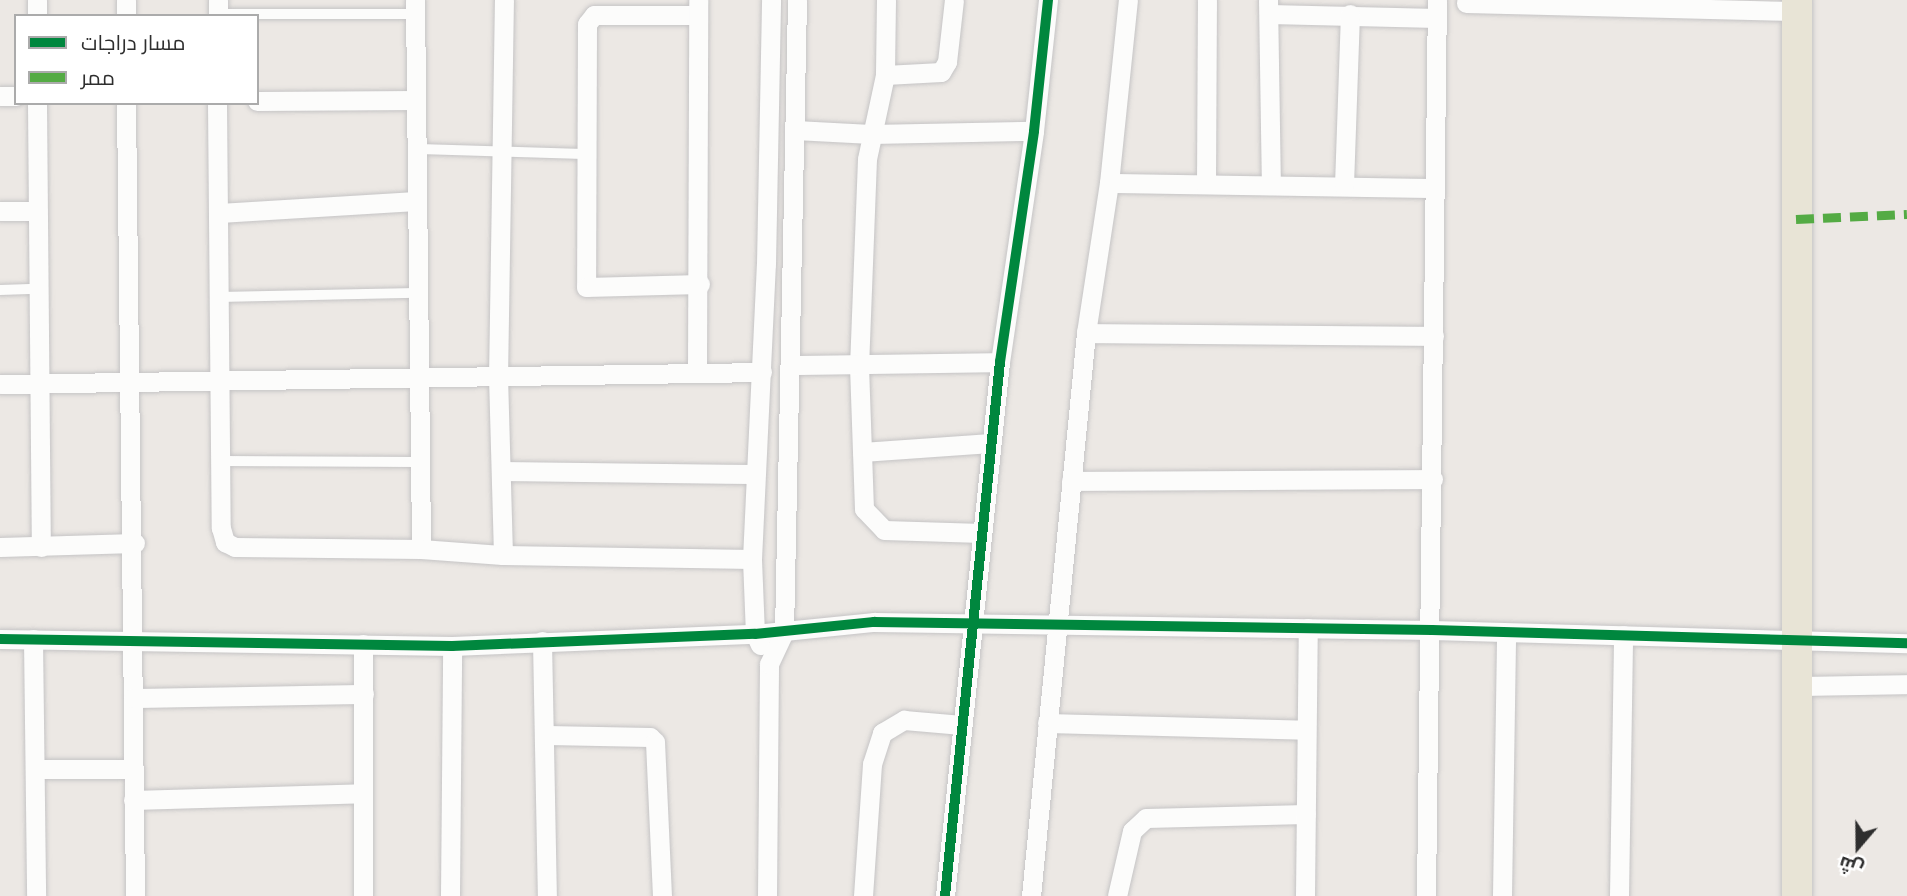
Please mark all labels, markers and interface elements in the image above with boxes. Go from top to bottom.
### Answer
legend [14,14,259,105]
text: مسار دراجات [81,29,186,55]
text: ممر [81,64,115,90]
north arrow [1823,812,1893,882]
text: ش [1835,851,1866,882]

